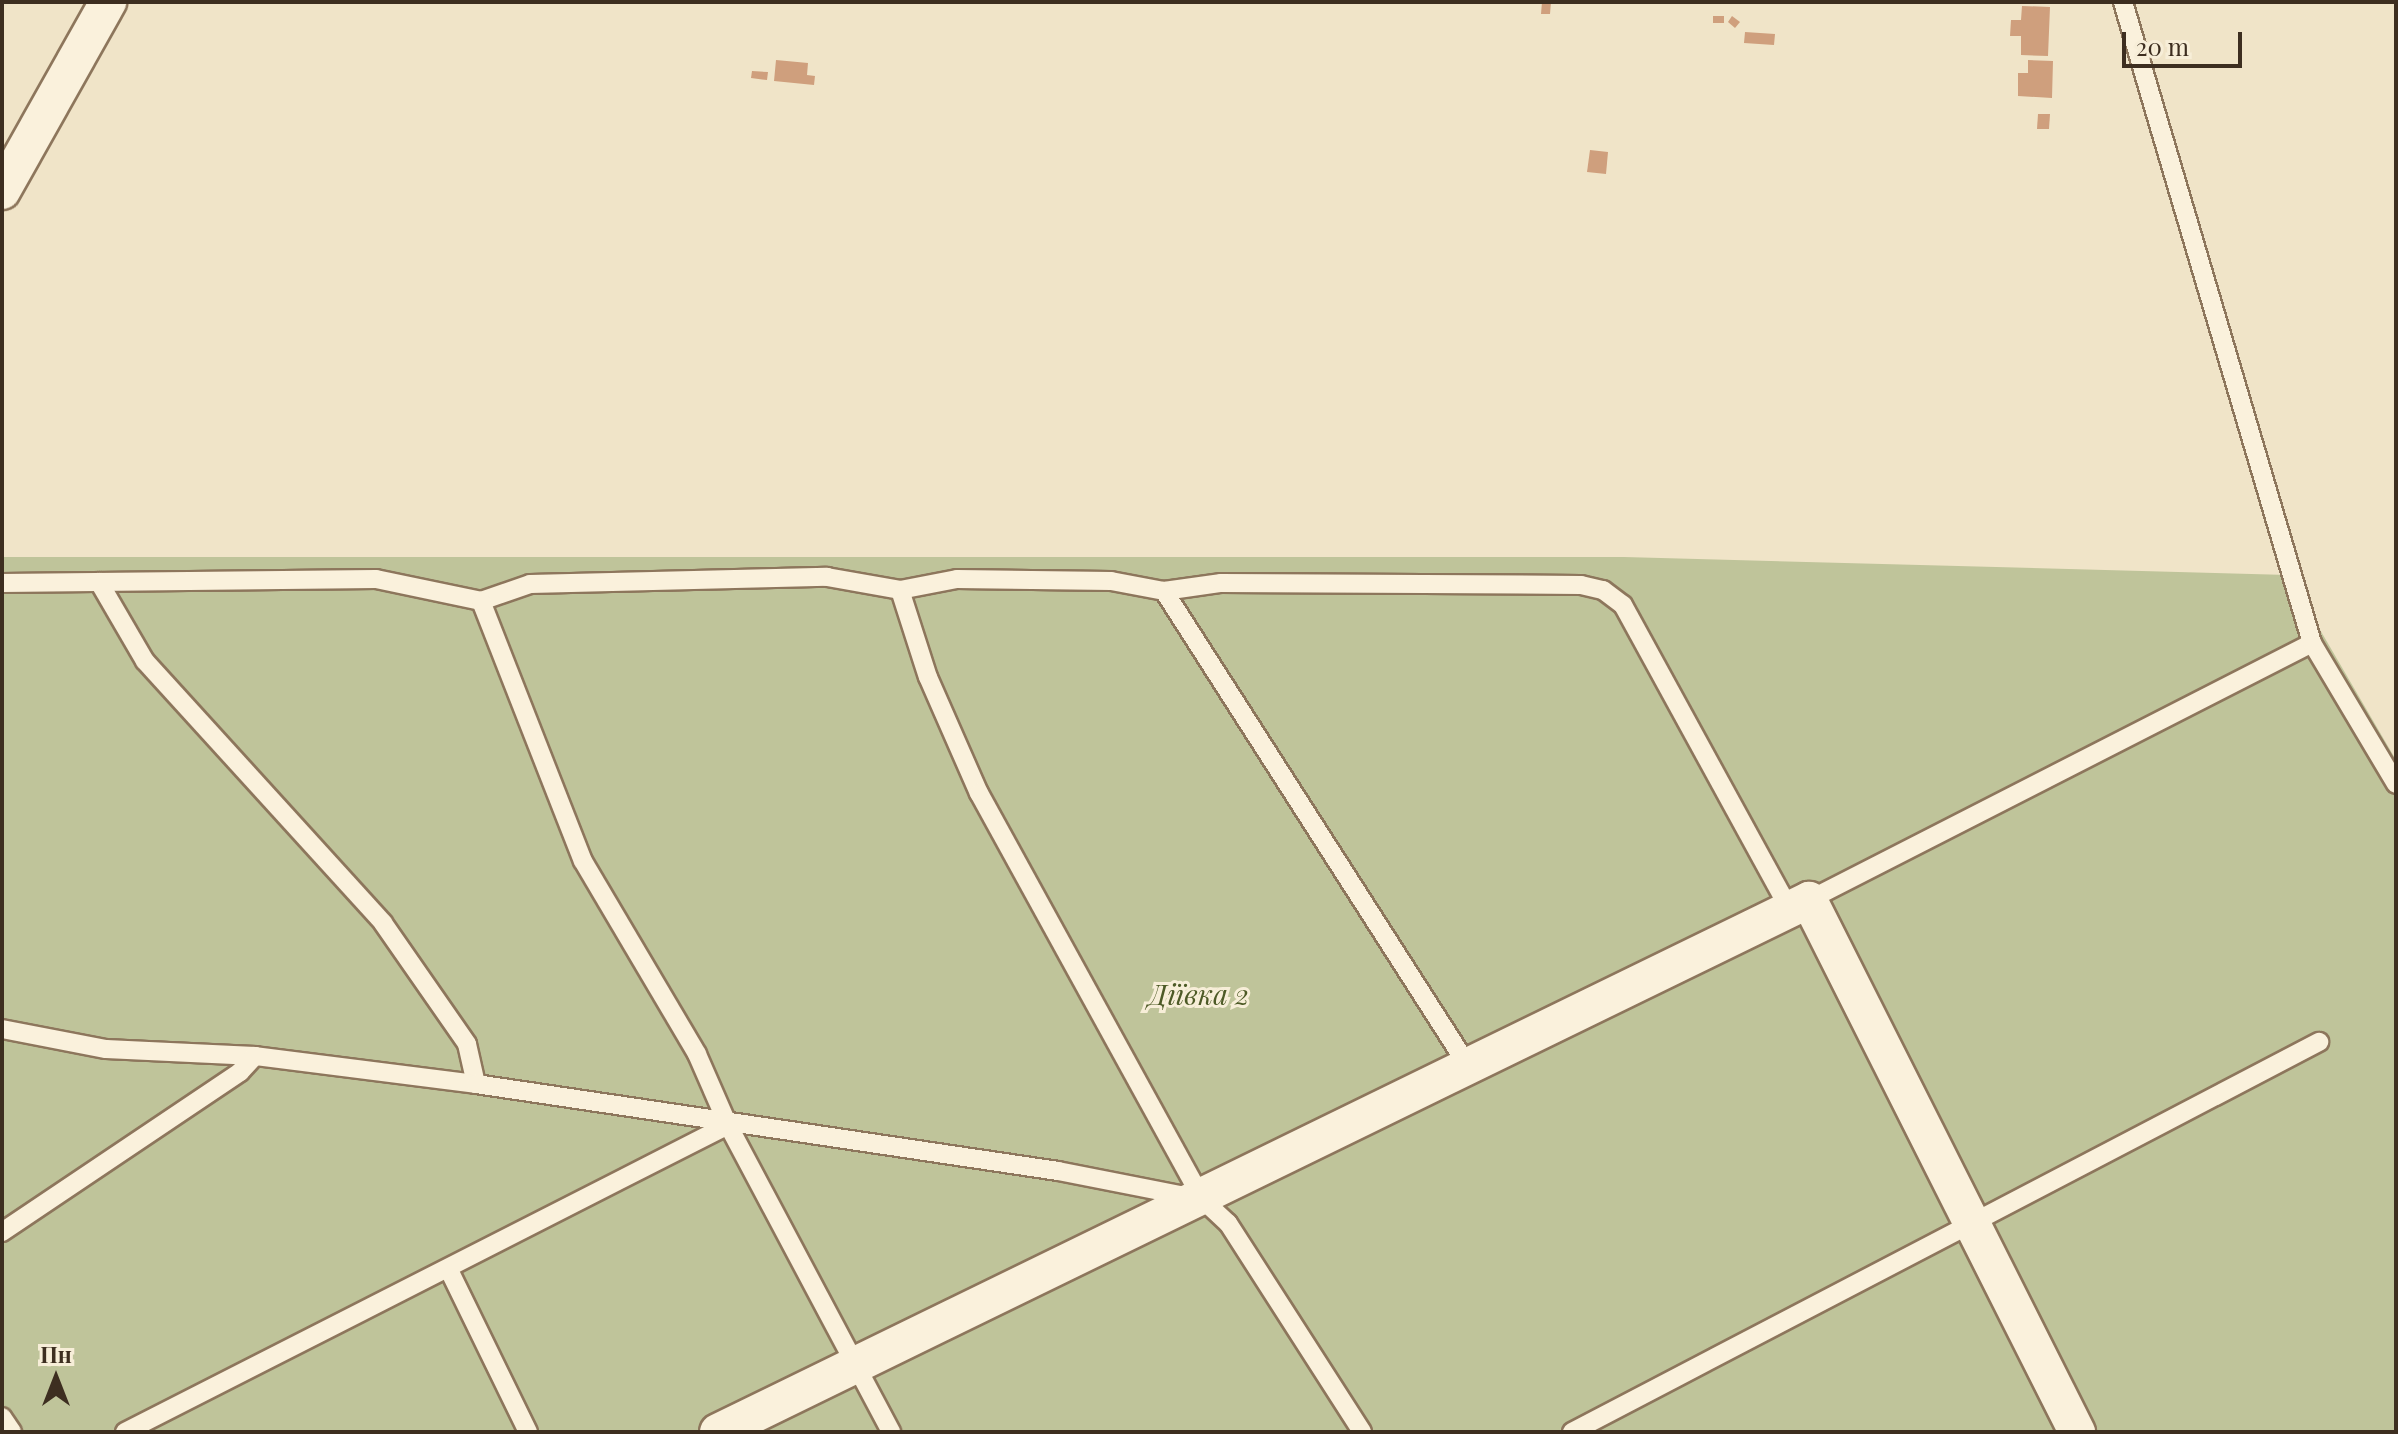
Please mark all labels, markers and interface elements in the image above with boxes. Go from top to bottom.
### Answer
scale bar [2126,16,2246,66]
text: 20 m [2136,30,2189,62]
park label: Діївка 2 [1149,977,1249,1011]
north arrow [16,1338,96,1418]
text: Пн [40,1339,72,1369]

